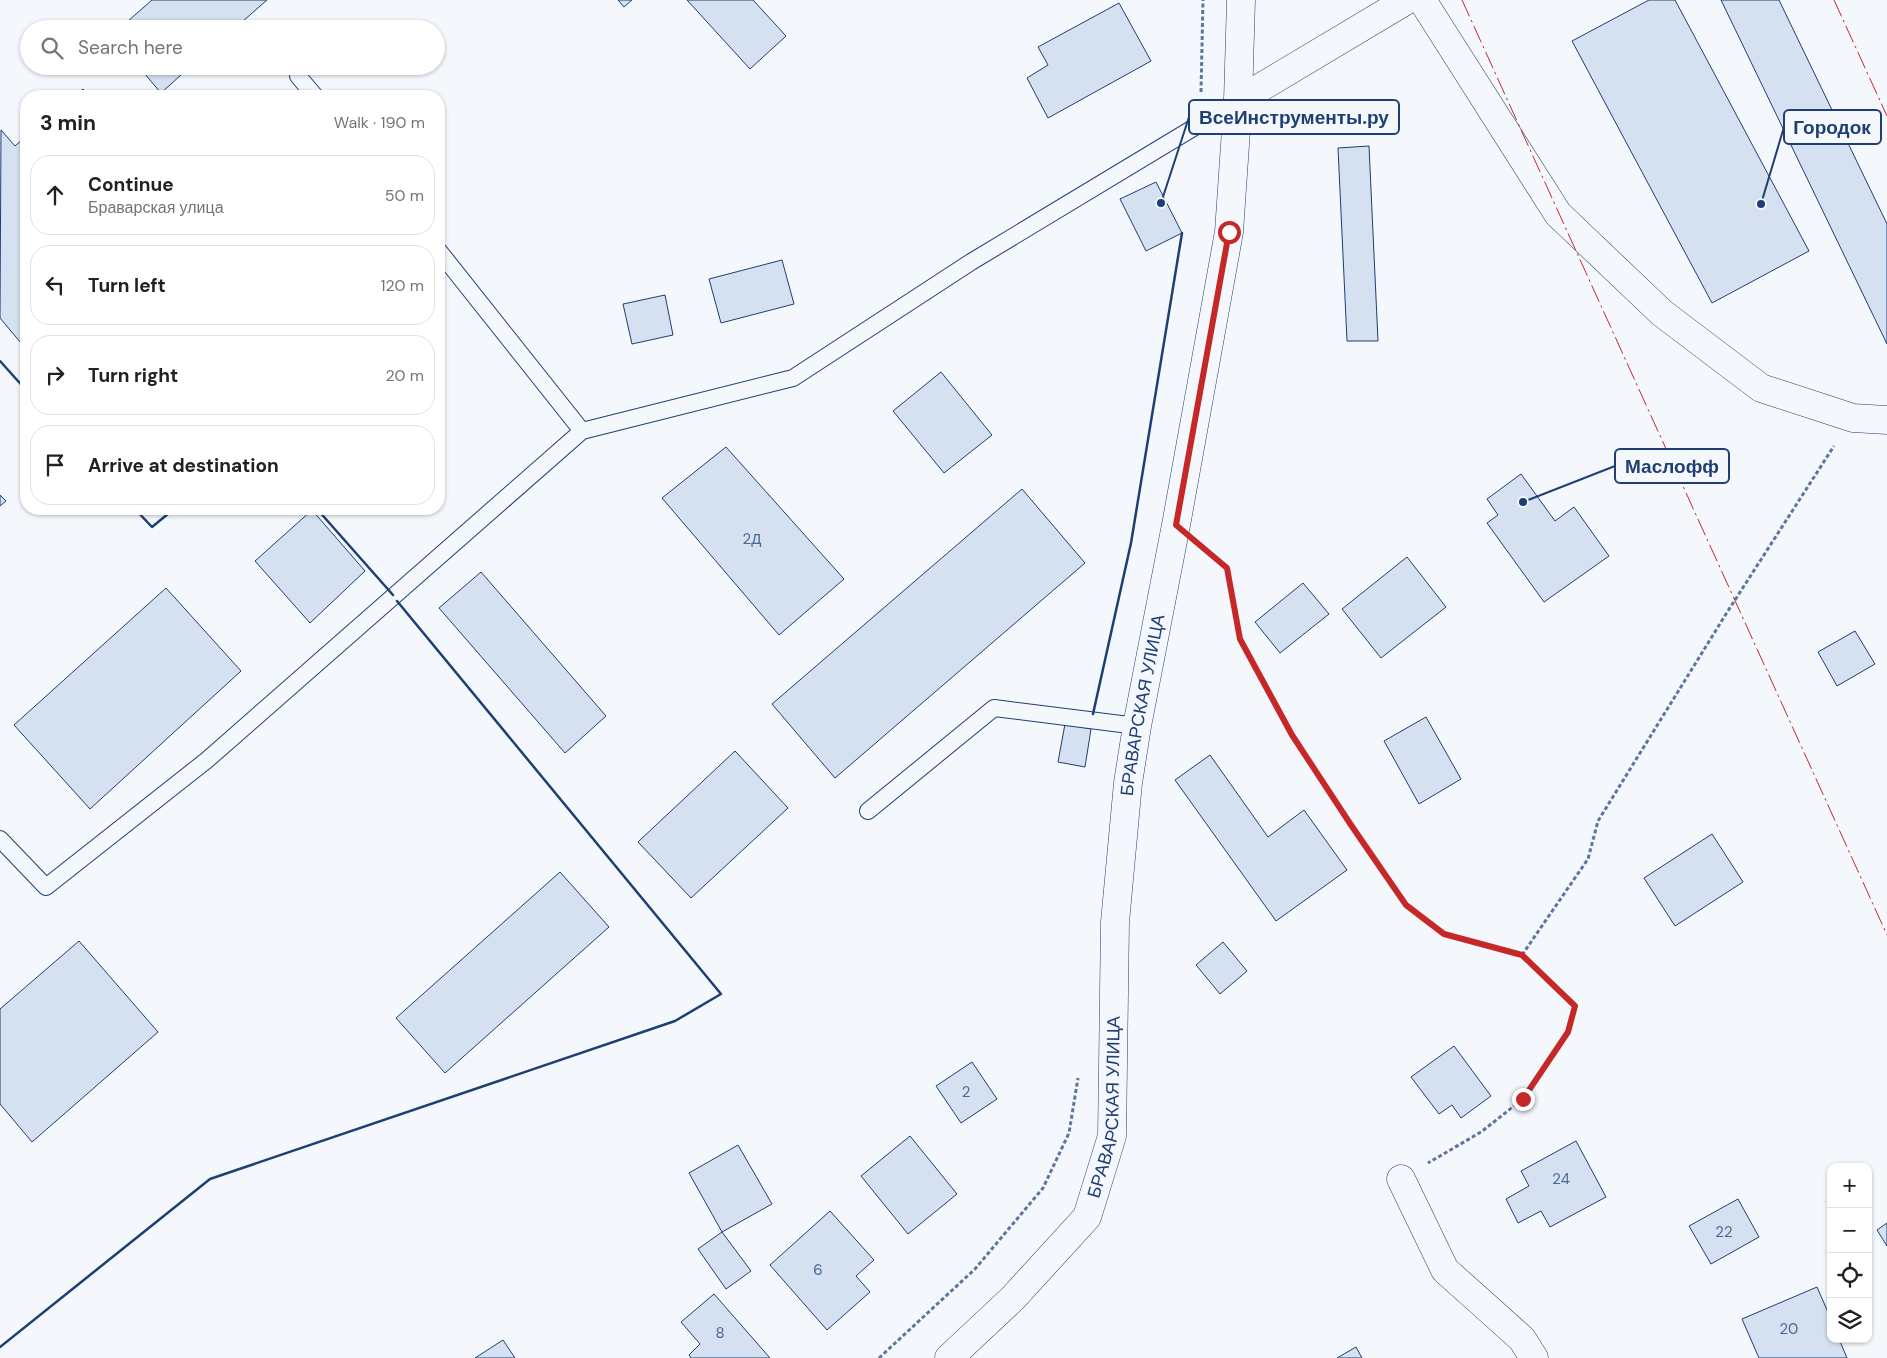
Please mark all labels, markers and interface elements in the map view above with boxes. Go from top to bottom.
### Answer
search box [20,20,445,75]
icon: search [38,34,66,62]
text: Search here [78,35,183,60]
callout: ВсеИнструменты.ру [1189,100,1399,134]
text: ВсеИнструменты.ру [1199,105,1389,130]
text: 3 min [40,109,96,137]
callout: Городок [1784,110,1881,144]
text: Walk · 190 m [334,112,425,133]
text: Городок [1793,115,1871,140]
text: Continue [88,172,174,197]
icon: ahead [41,181,69,209]
text: 50 m [385,185,424,206]
text: Браварская улица [88,197,224,218]
route start [1218,221,1241,244]
icon: left [41,271,69,299]
text: Turn left [88,273,166,298]
text: 120 m [380,275,424,296]
icon: right [41,361,69,389]
text: Turn right [88,363,178,388]
text: 20 m [385,365,424,386]
callout: Маслофф [1615,449,1729,483]
icon: arrive [41,451,69,479]
text: Arrive at destination [88,453,279,478]
text: Маслофф [1625,454,1719,479]
house number: 2Д [743,529,761,549]
street label: БРАВАРСКАЯ УЛИЦА [1115,612,1170,797]
street label: БРАВАРСКАЯ УЛИЦА [1082,1016,1126,1201]
house number: 2 [962,1082,970,1102]
route end [1512,1088,1535,1111]
map controls [1827,1163,1872,1343]
button: + [1827,1163,1872,1208]
house number: 24 [1552,1169,1570,1189]
button: − [1827,1208,1872,1253]
house number: 22 [1715,1222,1733,1242]
button: locate [1827,1253,1872,1298]
house number: 6 [813,1260,823,1280]
button: layers [1827,1298,1872,1343]
house number: 20 [1780,1319,1798,1339]
house number: 8 [715,1323,725,1343]

